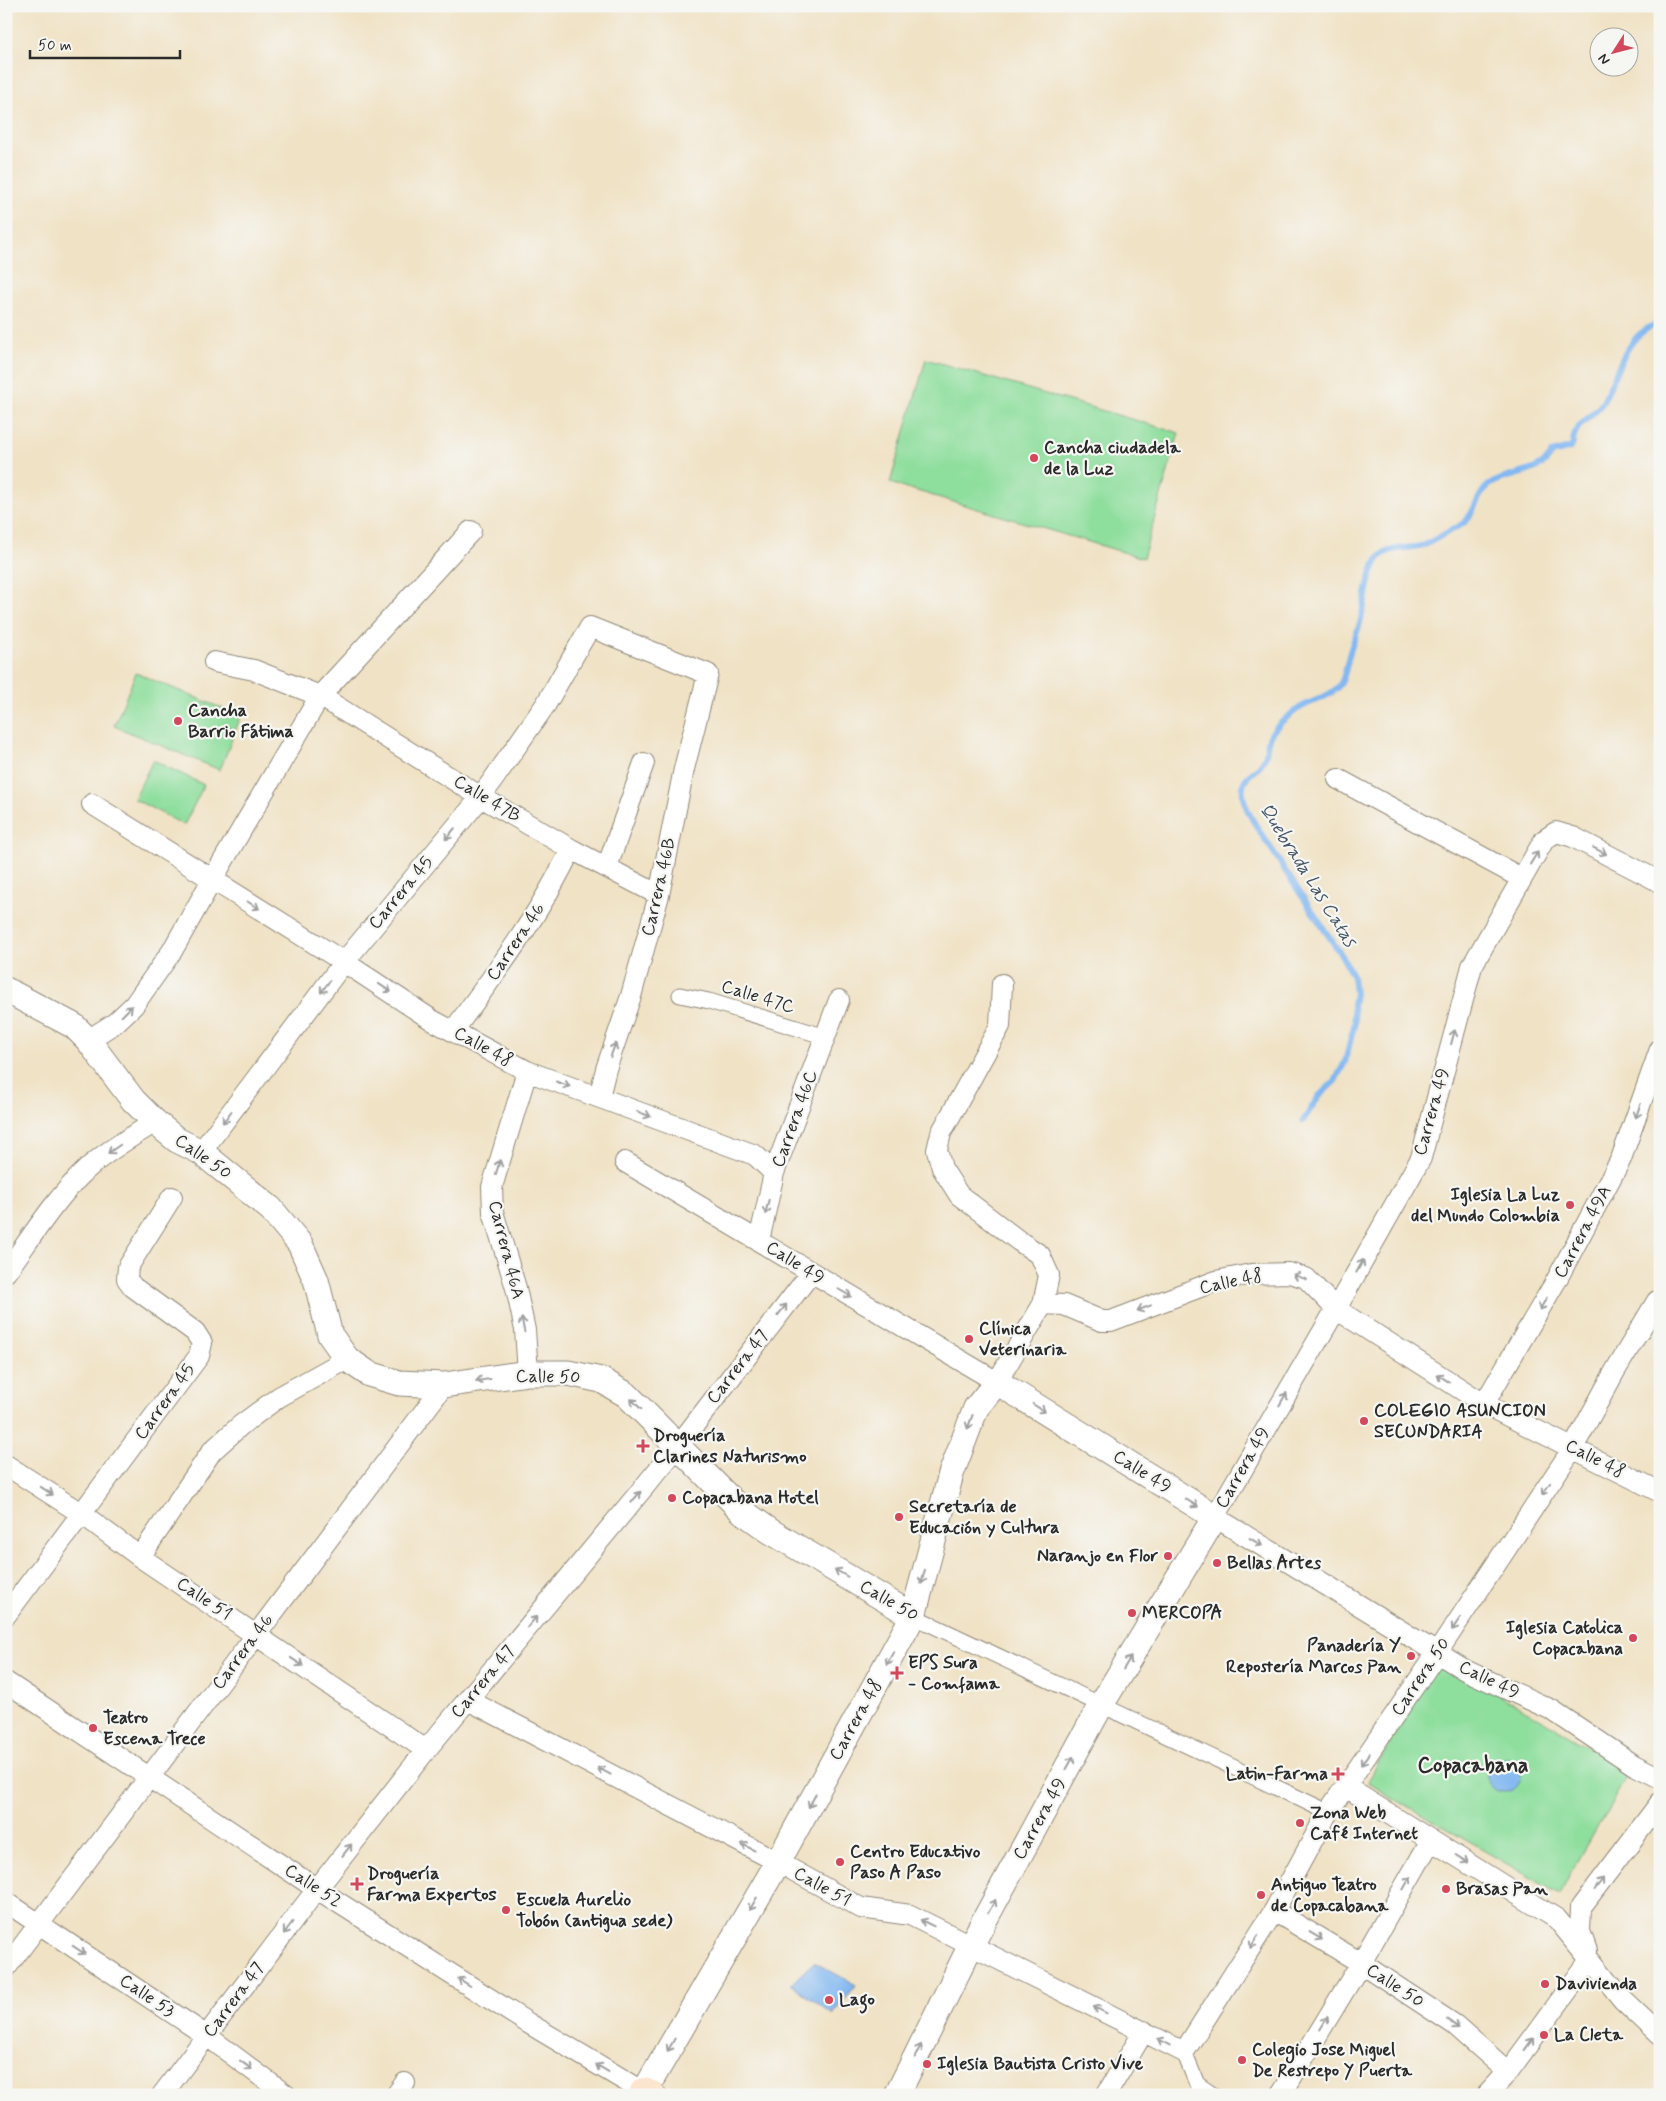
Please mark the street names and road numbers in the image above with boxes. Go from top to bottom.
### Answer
street label: Calle 47B [449,770,525,828]
street label: Carrera 46B [636,835,682,939]
street label: Carrera 45 [363,851,439,935]
street label: Carrera 46 [481,898,551,986]
street label: Calle 47C [718,974,798,1020]
street label: Calle 48 [449,1021,517,1073]
street label: Carrera 49 [1408,1065,1456,1159]
street label: Carrera 46C [766,1067,824,1171]
street label: Calle 50 [170,1129,236,1185]
street label: Carrera 49A [1549,1181,1617,1283]
street label: Carrera 46A [482,1198,530,1302]
street label: Calle 49 [761,1236,829,1290]
street label: Calle 48 [1197,1264,1265,1300]
street label: Carrera 47 [701,1325,775,1409]
street label: Carrera 45 [129,1359,201,1445]
street label: Calle 50 [515,1364,581,1390]
street label: Carrera 49 [1210,1423,1276,1513]
street label: Calle 48 [1561,1434,1629,1484]
street label: Calle 49 [1108,1445,1176,1499]
street label: Calle 51 [172,1572,236,1626]
street label: Calle 50 [855,1574,923,1628]
street label: Carrera 46 [207,1609,279,1695]
street label: Carrera 50 [1386,1633,1456,1721]
street label: Carrera 47 [445,1640,521,1724]
street label: Calle 49 [1455,1655,1523,1705]
street label: Carrera 48 [824,1675,888,1765]
street label: Carrera 49 [1008,1774,1072,1864]
street label: Calle 52 [280,1859,346,1913]
street label: Calle 51 [789,1861,855,1913]
street label: Carrera 47 [198,1958,270,2042]
street label: Calle 50 [1361,1958,1429,2014]
street label: Calle 53 [115,1969,180,2023]

